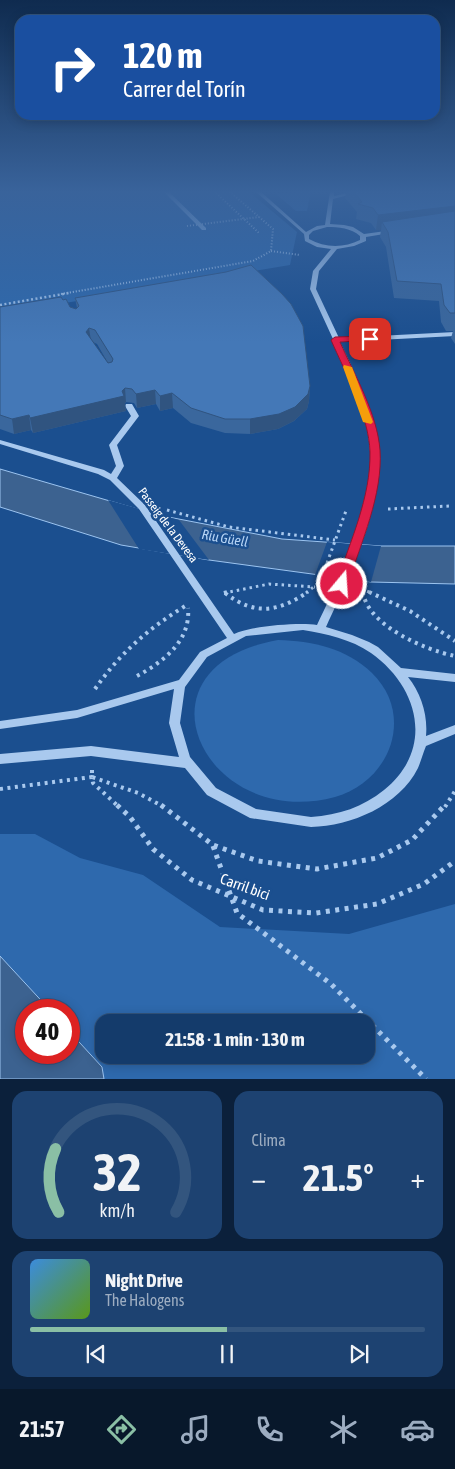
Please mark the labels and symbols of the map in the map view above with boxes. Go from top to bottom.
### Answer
pin [349,318,391,360]
street label: Passeig de la Devesa [135,485,201,565]
water label: Riu Güell [201,526,250,550]
position arrow [315,557,367,609]
street label: Carril bici [218,870,272,903]
speed limit sign: 40 [15,999,80,1064]

